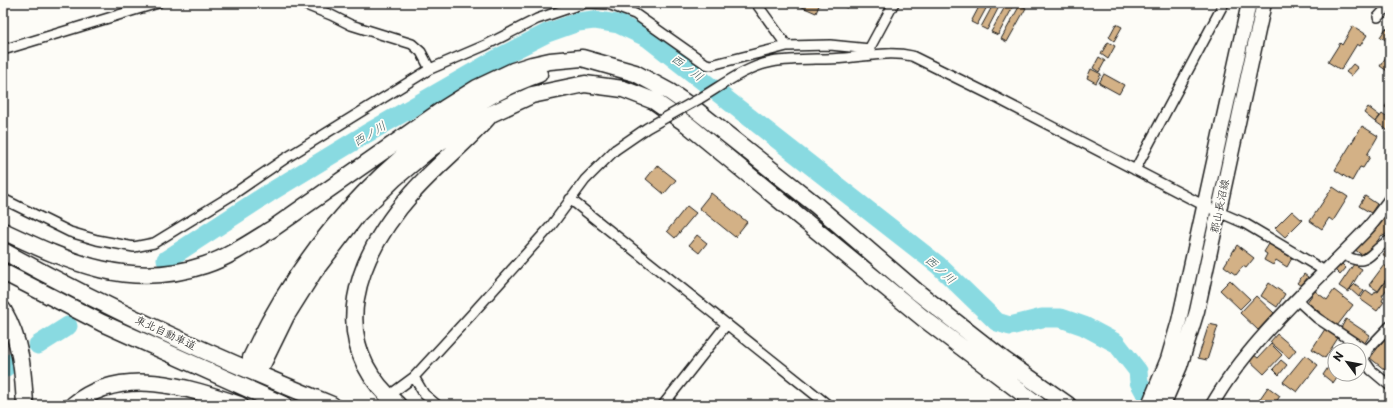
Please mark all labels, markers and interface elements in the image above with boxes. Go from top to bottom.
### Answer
water label: 西ノ川 [668,49,708,85]
water label: 西ノ川 [349,116,389,150]
street label: 郡山長沼線 [1205,177,1233,235]
water label: 西ノ川 [922,250,960,288]
street label: 東北自動車道 [132,310,200,354]
north arrow [1327,342,1367,382]
text: N [1329,348,1348,365]

